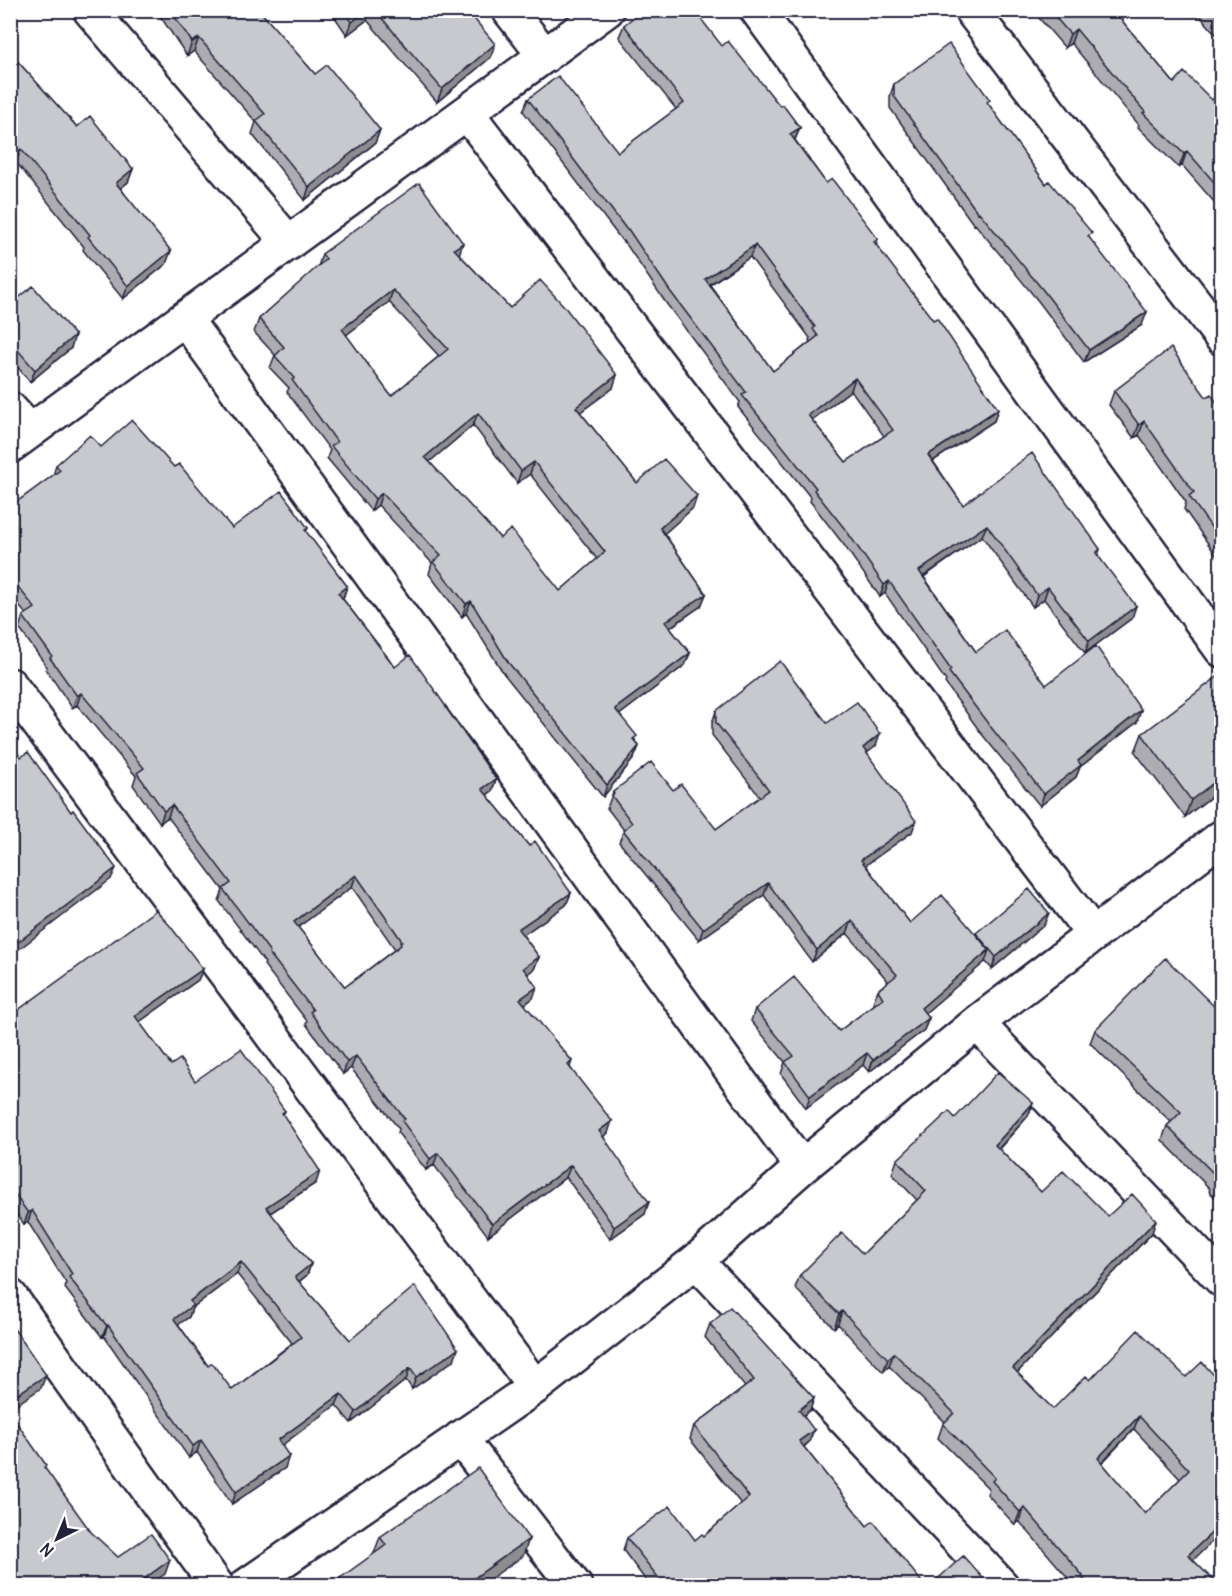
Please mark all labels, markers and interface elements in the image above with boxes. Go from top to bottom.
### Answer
north arrow [27,1509,87,1569]
text: N [36,1539,58,1561]

